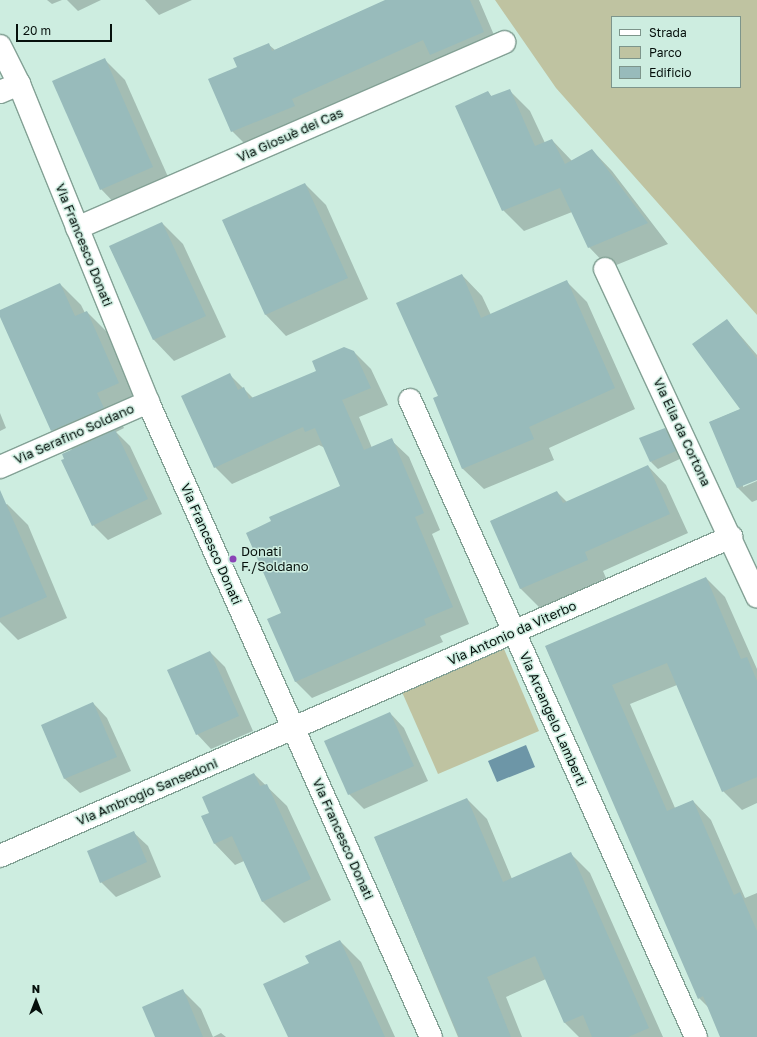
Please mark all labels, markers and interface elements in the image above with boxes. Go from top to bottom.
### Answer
scale bar [18,16,114,42]
legend [611,16,741,88]
text: 20 m [23,23,51,38]
text: Strada [649,25,687,40]
text: Parco [649,45,682,60]
text: Edificio [649,65,691,80]
street label: Via Giosuè dei Cas [235,105,345,165]
street label: Via Francesco Donati [52,181,116,309]
street label: Via Elia da Cortona [650,375,714,489]
street label: Via Serafino Soldano [12,401,136,467]
street label: Via Francesco Donati [177,481,245,607]
place label: Donati F./Soldano [241,544,309,575]
marker: Donati F./Soldano [228,554,238,564]
street label: Via Antonio da Viterbo [445,598,579,668]
street label: Via Arcangelo Lamberti [516,649,590,789]
street label: Via Ambrogio Sansedoni [74,755,220,829]
street label: Via Francesco Donati [309,776,377,902]
north arrow [16,981,56,1021]
text: N [32,982,40,995]

